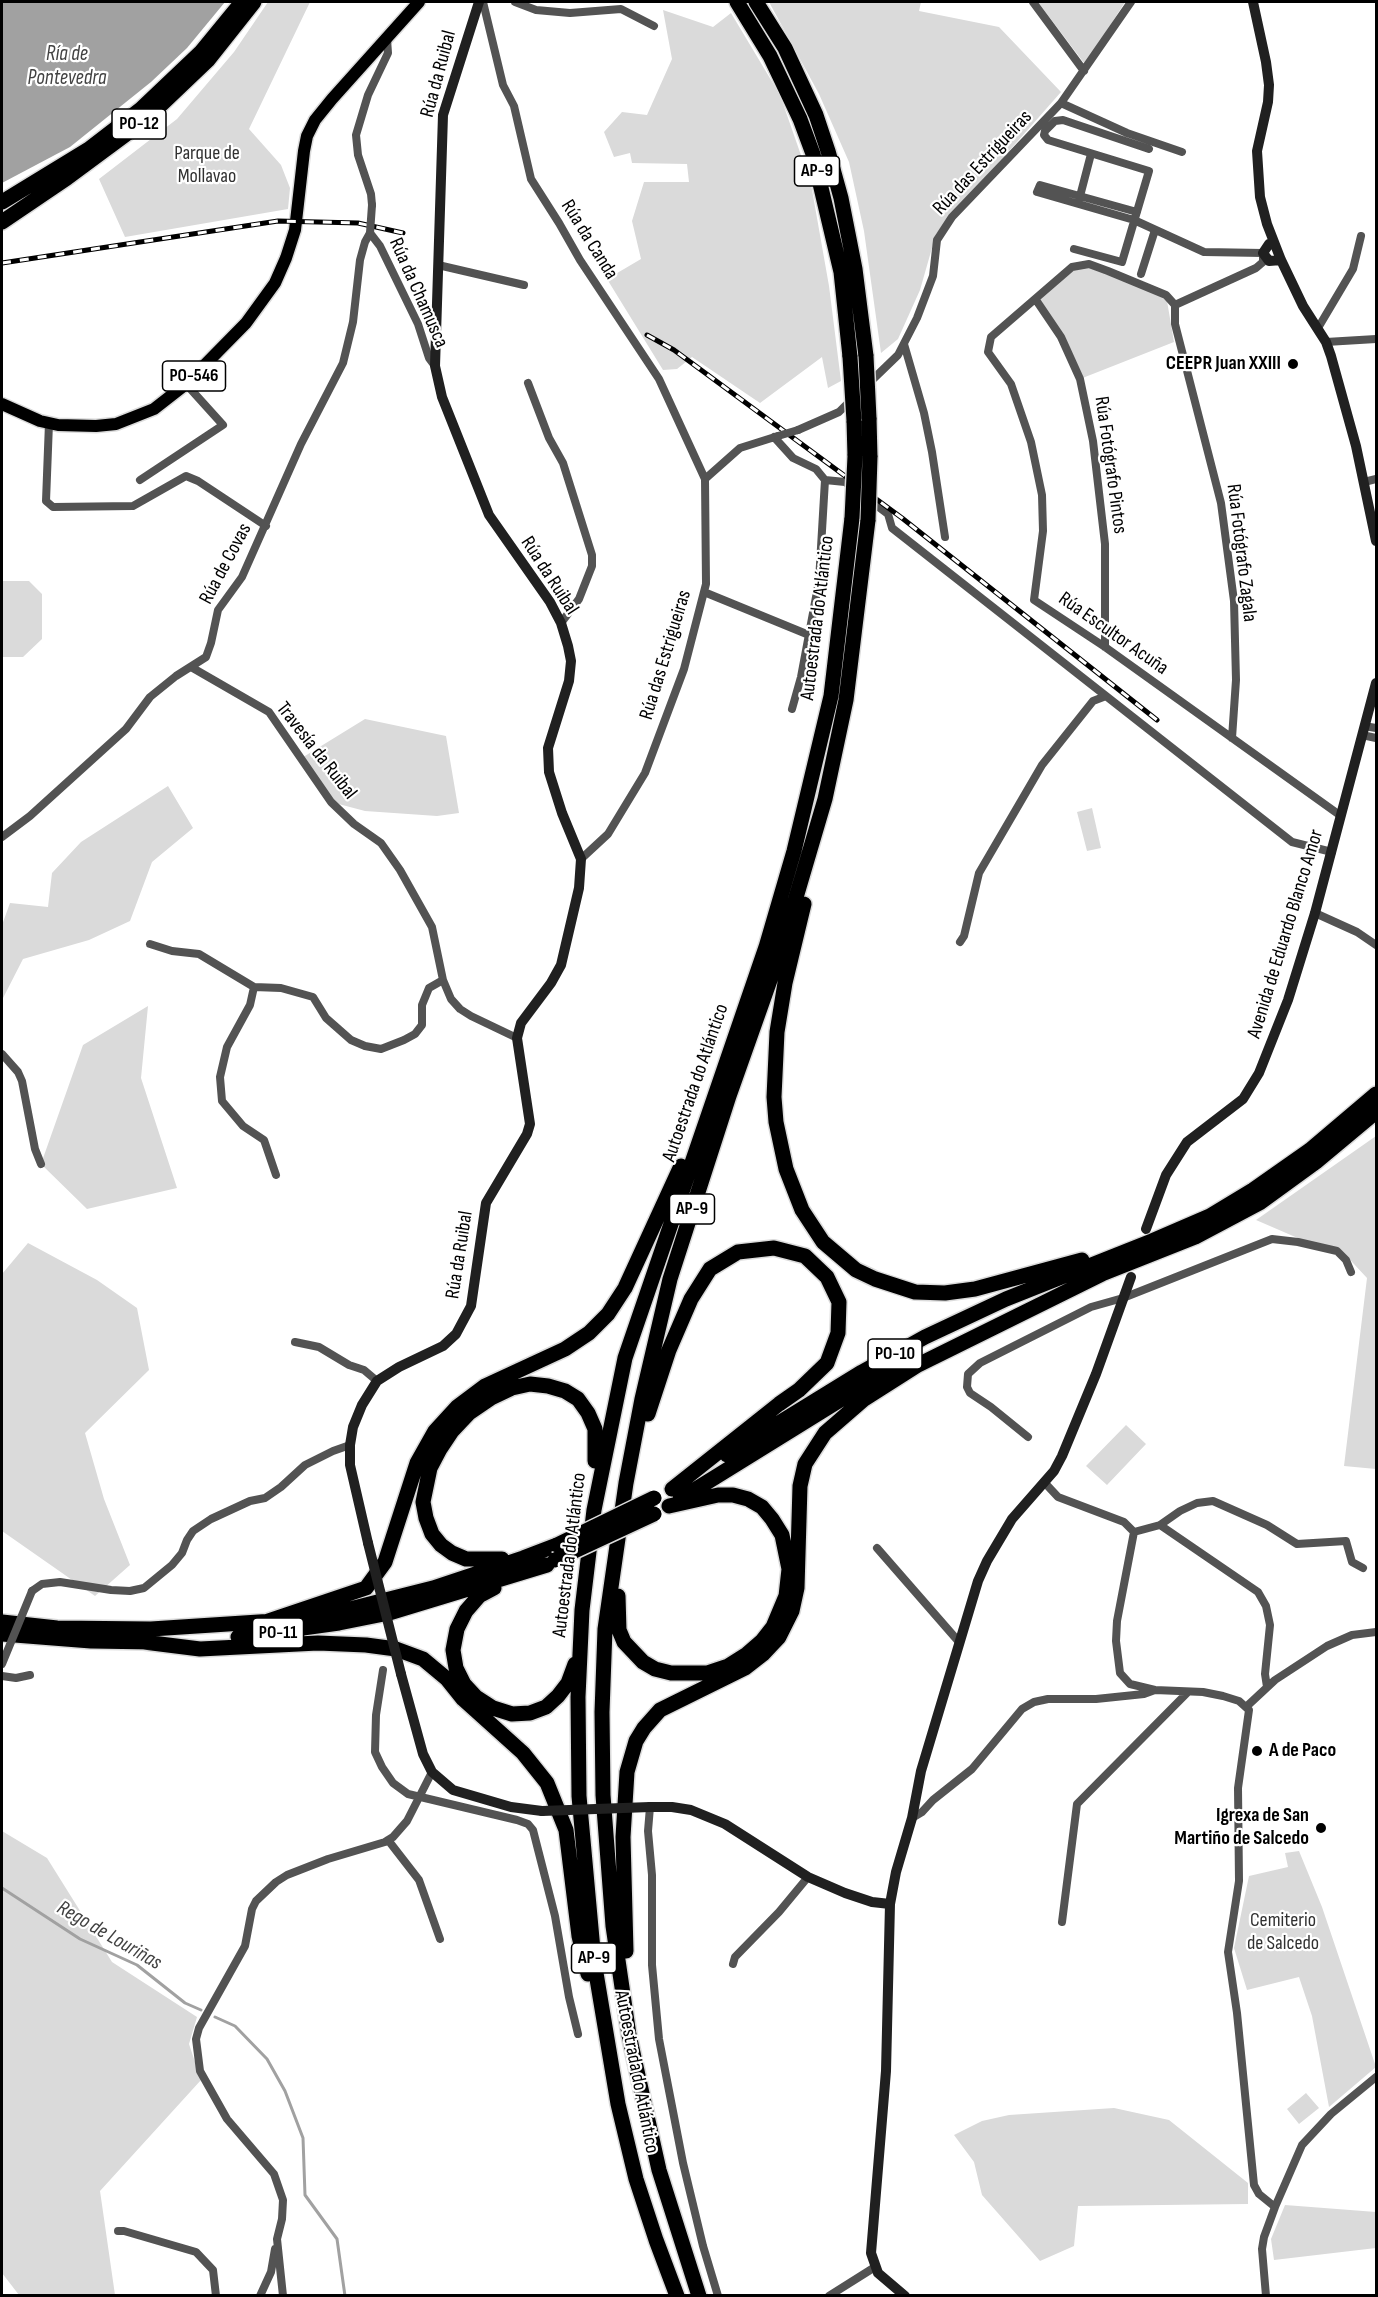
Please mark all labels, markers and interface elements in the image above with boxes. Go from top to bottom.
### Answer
street label: Rúa da Ruibal [416,28,462,120]
water label: Ría de Pontevedra [28,42,106,92]
street label: Rúa das Estrigueiras [928,106,1038,220]
road number: PO-12 [112,109,166,139]
park label: Parque de Mollavao [174,142,240,189]
road number: AP-9 [794,156,840,186]
street label: Rúa da Canda [555,196,623,284]
street label: Rúa da Chamusca [383,234,453,352]
place label: CEEPR Juan XXIII [1166,352,1281,376]
marker: CEEPR Juan XXIII [1286,357,1300,371]
road number: PO-546 [162,361,226,391]
street label: Rúa Fotógrafo Pintos [1088,395,1132,535]
street label: Rúa Fotógrafo Zagala [1221,483,1261,623]
street label: Rúa de Covas [195,520,257,608]
street label: Rúa da Ruibal [515,532,583,620]
street label: Autoestrada do Atlántico [796,534,840,702]
street label: Rúa das Estrigueiras [635,587,697,723]
street label: Rúa Escultor Acuña [1053,587,1173,681]
street label: Travesía da Ruibal [270,697,362,805]
street label: Avenida de Eduardo Blanco Amor [1243,827,1329,1041]
street label: Autoestrada do Atlántico [658,1001,734,1165]
road number: AP-9 [670,1194,714,1224]
street label: Rúa da Ruibal [441,1209,479,1301]
road number: PO-10 [868,1339,922,1369]
street label: Autoestrada do Atlántico [548,1471,592,1639]
road number: PO-11 [252,1618,304,1648]
place label: A de Paco [1269,1739,1336,1763]
marker: A de Paco [1250,1744,1264,1758]
place label: Igrexa de San Martiño de Salcedo [1174,1804,1309,1851]
marker: Igrexa de San Martiño de Salcedo [1314,1821,1328,1835]
water label: Rego de Louriñas [52,1896,166,1976]
park label: Cemiterio de Salcedo [1247,1909,1319,1956]
road number: AP-9 [572,1943,616,1973]
street label: Autoestrada do Atlántico [608,1988,664,2156]

